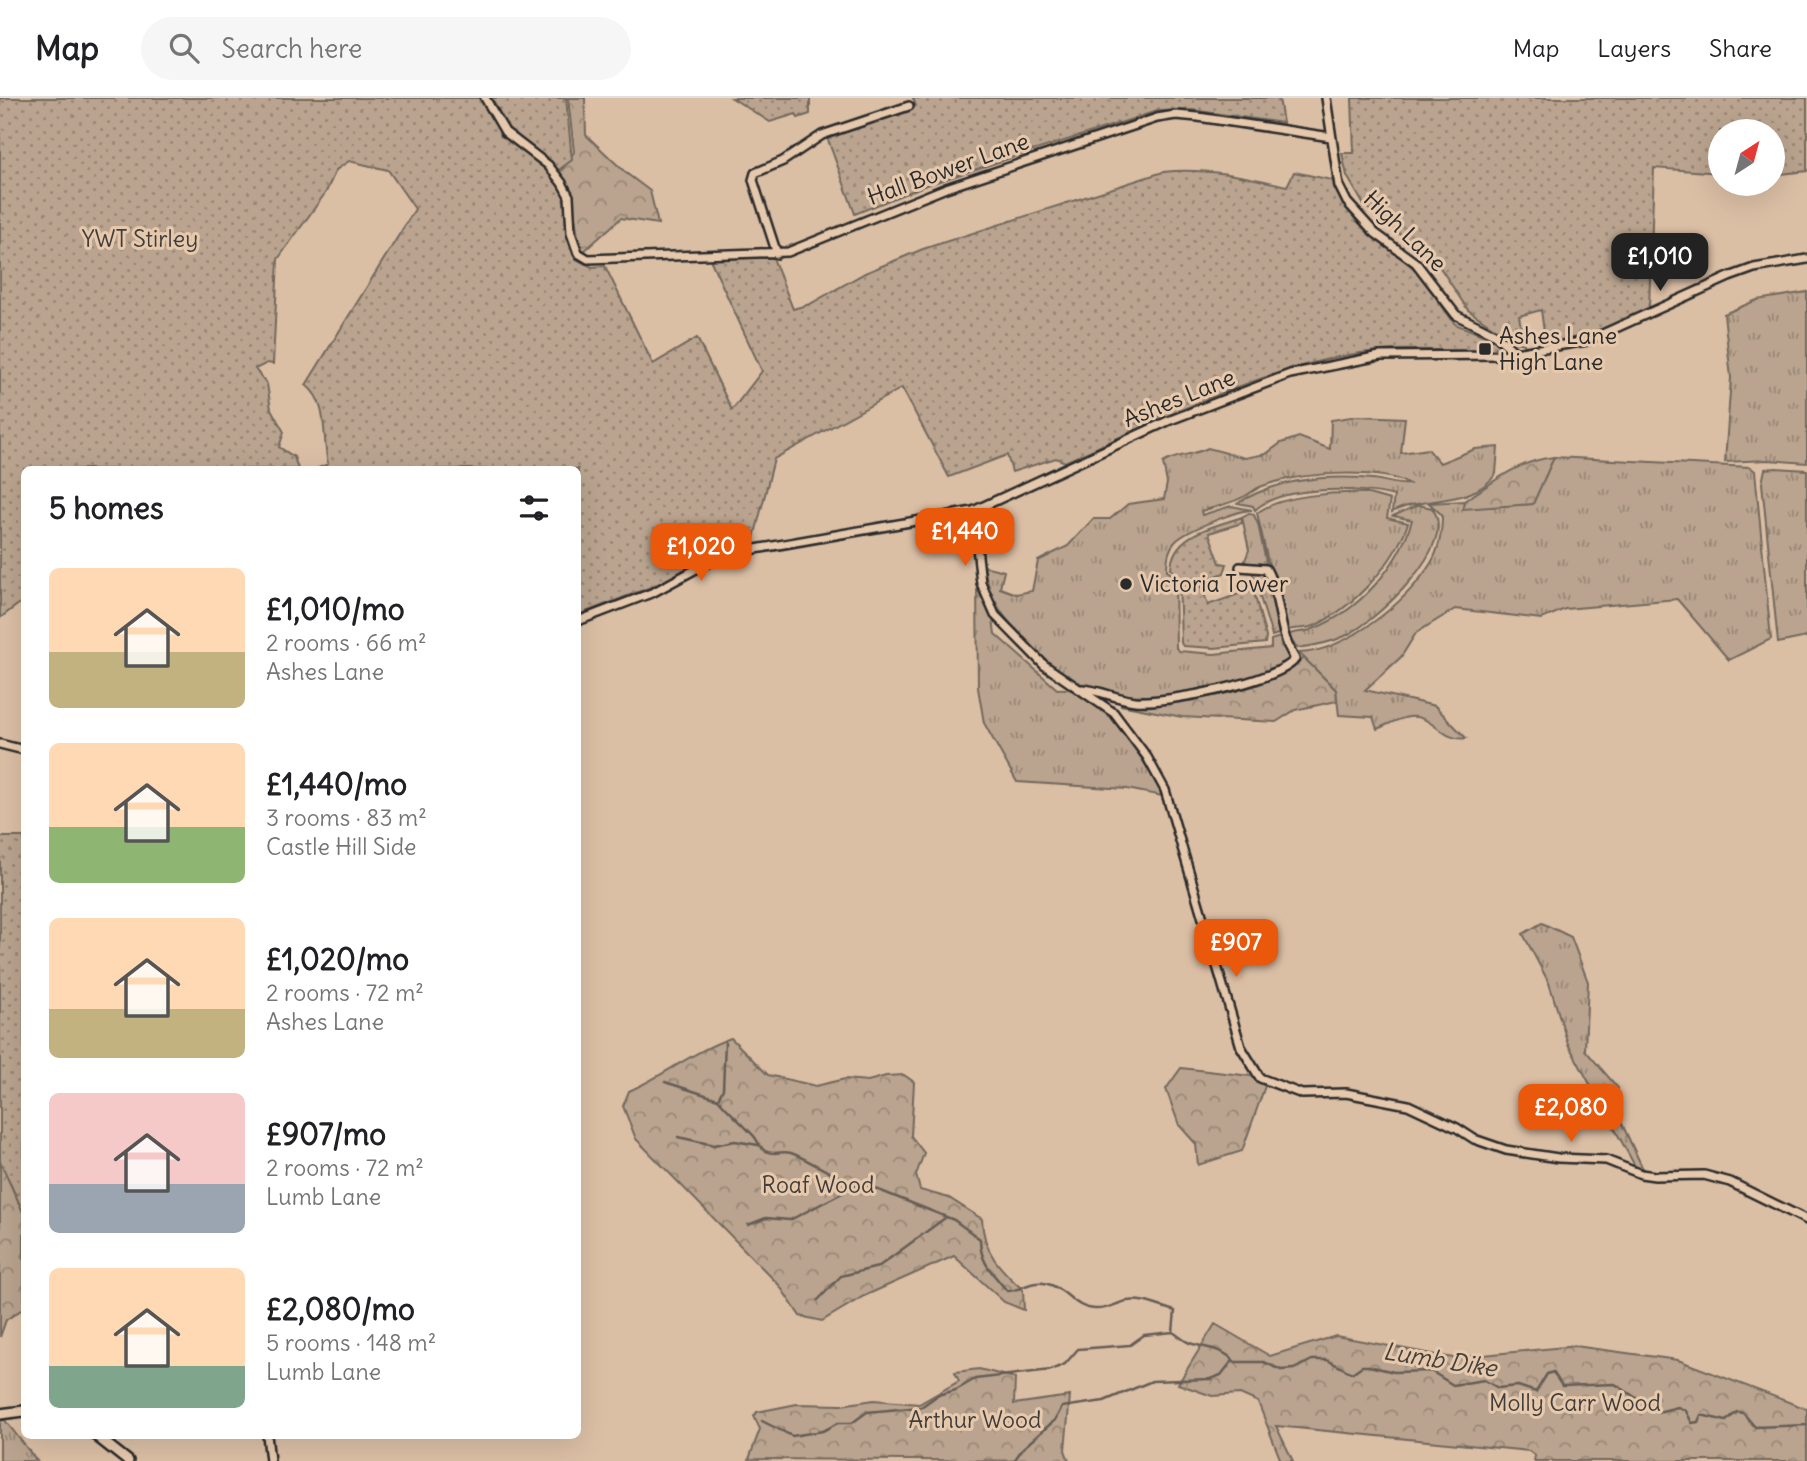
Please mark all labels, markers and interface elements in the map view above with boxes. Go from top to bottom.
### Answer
search box [141,17,631,80]
text: Map [35,27,99,69]
icon: search [165,29,203,67]
text: Search here [221,32,362,65]
text: Map [1513,33,1559,63]
text: Layers [1597,33,1671,63]
text: Share [1709,33,1772,63]
north arrow [1708,119,1785,196]
map controls [1708,119,1785,196]
street label: Hall Bower Lane [863,126,1033,211]
street label: High Lane [1358,184,1453,277]
park label: YWT Stirley [82,224,198,253]
pin: £1,010 [1603,234,1717,293]
text: £1,010 [1627,241,1693,270]
place label: Ashes Lane High Lane [1499,321,1617,376]
marker: Ashes Lane High Lane [1477,341,1493,357]
street label: Ashes Lane [1119,362,1239,433]
text: 5 homes [49,489,164,527]
icon: filters [515,489,553,527]
pin: £1,440 [908,508,1022,568]
text: £1,440 [931,516,999,545]
pin: £1,020 [644,524,758,583]
text: £1,020 [667,531,735,560]
place label: Victoria Tower [1140,569,1289,598]
marker: Victoria Tower [1118,576,1134,592]
text: £1,010/mo [266,590,405,628]
icon: home [105,596,189,680]
text: 2 rooms · 66 m² [266,628,427,657]
text: Ashes Lane [266,657,384,686]
text: £1,440/mo [266,765,407,803]
icon: home [105,771,189,855]
text: 3 rooms · 83 m² [266,803,427,832]
text: Castle Hill Side [266,832,417,861]
pin: £907 [1195,920,1277,979]
text: £907 [1210,927,1262,956]
text: £1,020/mo [266,940,409,978]
icon: home [105,946,189,1030]
text: 2 rooms · 72 m² [266,978,424,1007]
text: Ashes Lane [266,1007,384,1036]
pin: £2,080 [1514,1084,1628,1144]
text: £2,080 [1534,1092,1608,1121]
text: £907/mo [266,1115,386,1153]
icon: home [105,1121,189,1205]
text: 2 rooms · 72 m² [266,1153,424,1182]
park label: Roaf Wood [762,1170,874,1199]
text: Lumb Lane [266,1182,381,1211]
text: £2,080/mo [266,1290,415,1328]
icon: home [105,1296,189,1380]
text: 5 rooms · 148 m² [266,1328,436,1357]
water label: Lumb Dike [1381,1335,1501,1383]
text: Lumb Lane [266,1357,381,1386]
park label: Molly Carr Wood [1489,1388,1661,1417]
park label: Arthur Wood [909,1405,1041,1434]

